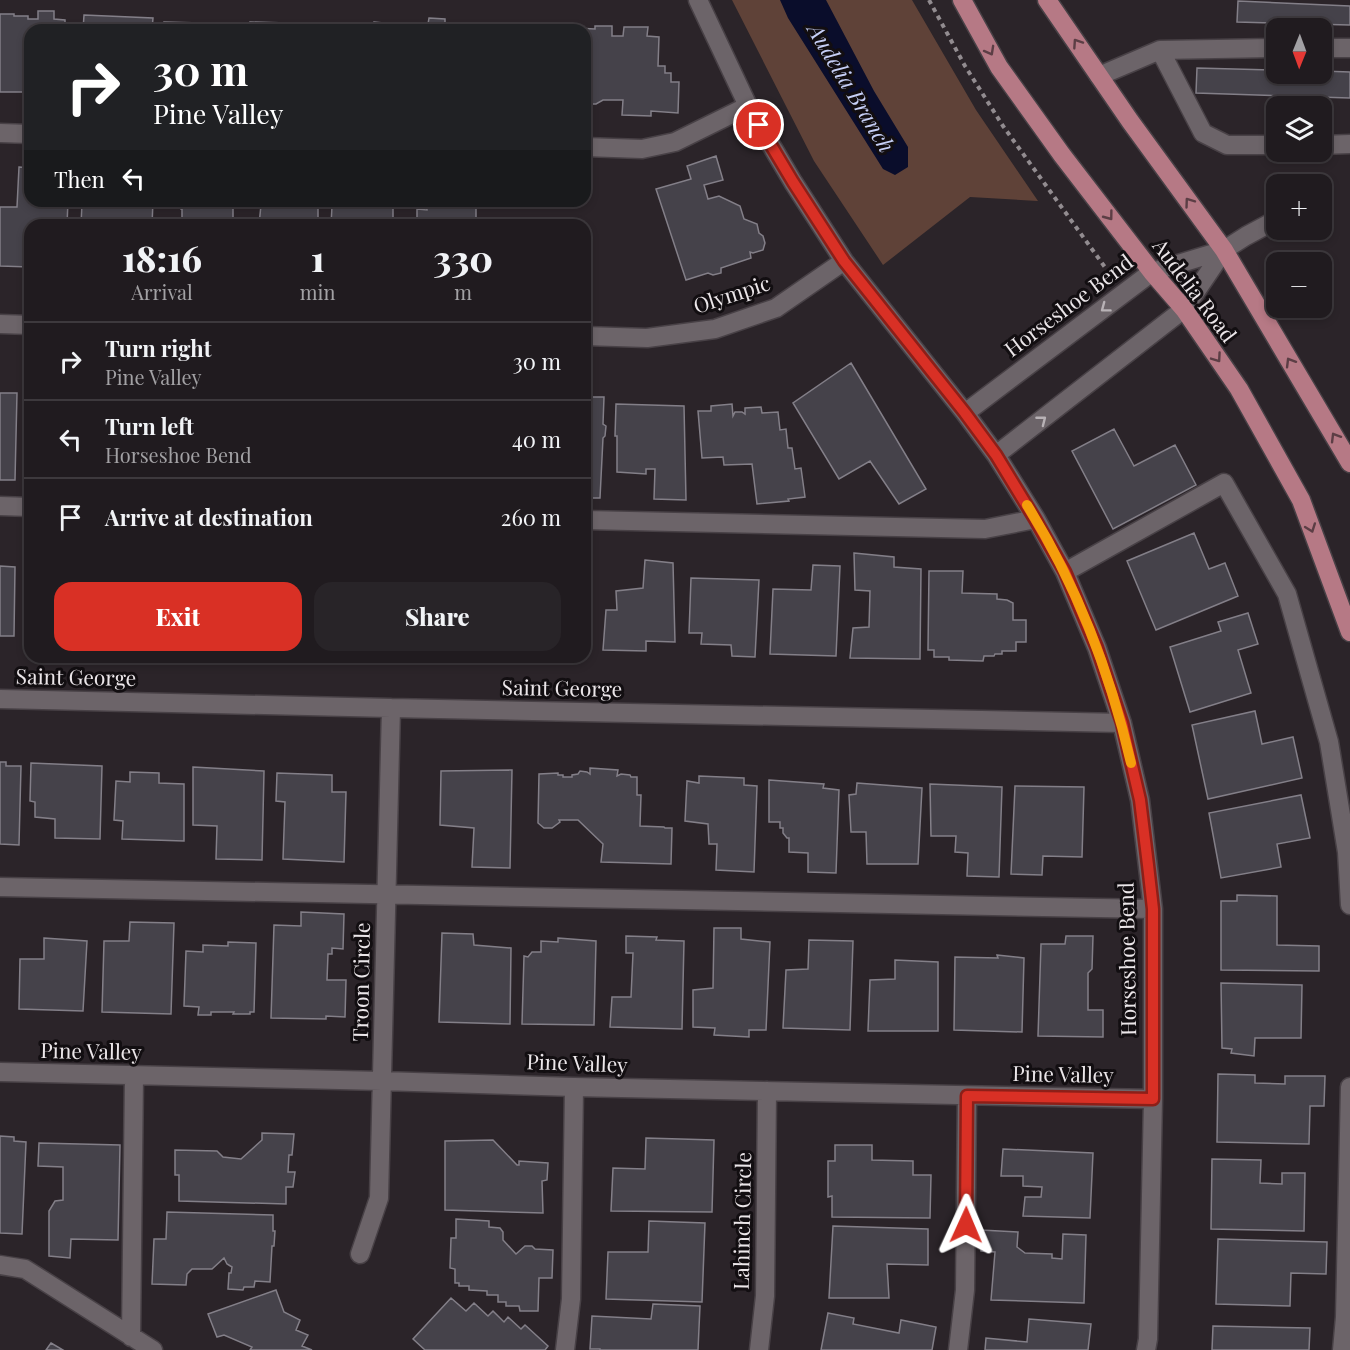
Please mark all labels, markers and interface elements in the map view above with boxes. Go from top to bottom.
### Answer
water label: Audelia Branch [800,16,902,158]
north arrow [1266,18,1332,84]
map controls [1266,18,1332,318]
one-way arrow [1073,39,1084,50]
text: 30 m [153,41,248,97]
one-way arrow [983,45,994,56]
icon: right [54,48,132,126]
text: Pine Valley [153,95,283,131]
button: layers [1266,96,1332,162]
pin [733,99,784,150]
icon: arrive [742,108,775,141]
icon: left [117,162,150,195]
text: Then [54,164,105,194]
button: + [1266,174,1332,240]
one-way arrow [1185,198,1196,209]
one-way arrow [1101,210,1112,221]
street label: Audelia Road [1147,231,1244,347]
text: 18:16 [122,233,202,281]
text: 1 [311,233,325,281]
text: 330 [433,233,493,281]
street label: Horseshoe Bend [998,247,1138,362]
button: − [1266,252,1332,318]
street label: Olympic [689,268,773,319]
text: Arrival [131,278,193,305]
text: min [300,278,335,305]
text: m [454,278,472,305]
one-way arrow [1101,301,1112,312]
text: Turn right [105,333,211,363]
icon: right [54,345,87,378]
text: 30 m [513,346,561,376]
one-way arrow [1210,351,1221,362]
one-way arrow [1286,358,1297,368]
text: Pine Valley [105,363,202,390]
text: Turn left [105,411,194,441]
one-way arrow [1035,416,1046,427]
icon: left [54,423,87,456]
text: 40 m [512,424,561,454]
one-way arrow [1331,433,1342,443]
text: Horseshoe Bend [105,441,252,468]
icon: arrive [54,501,87,534]
text: Arrive at destination [105,502,313,532]
text: 260 m [501,502,561,532]
one-way arrow [1304,522,1317,532]
button: Exit [54,582,302,651]
button: Share [314,582,561,651]
street label: Saint George [16,661,137,691]
street label: Saint George [502,672,623,702]
street label: Horseshoe Bend [1111,882,1141,1036]
street label: Troon Circle [345,922,375,1042]
street label: Pine Valley [40,1035,142,1065]
street label: Pine Valley [526,1046,629,1078]
street label: Pine Valley [1012,1058,1114,1088]
street label: Lahinch Circle [726,1152,756,1290]
position arrow [934,1193,998,1257]

